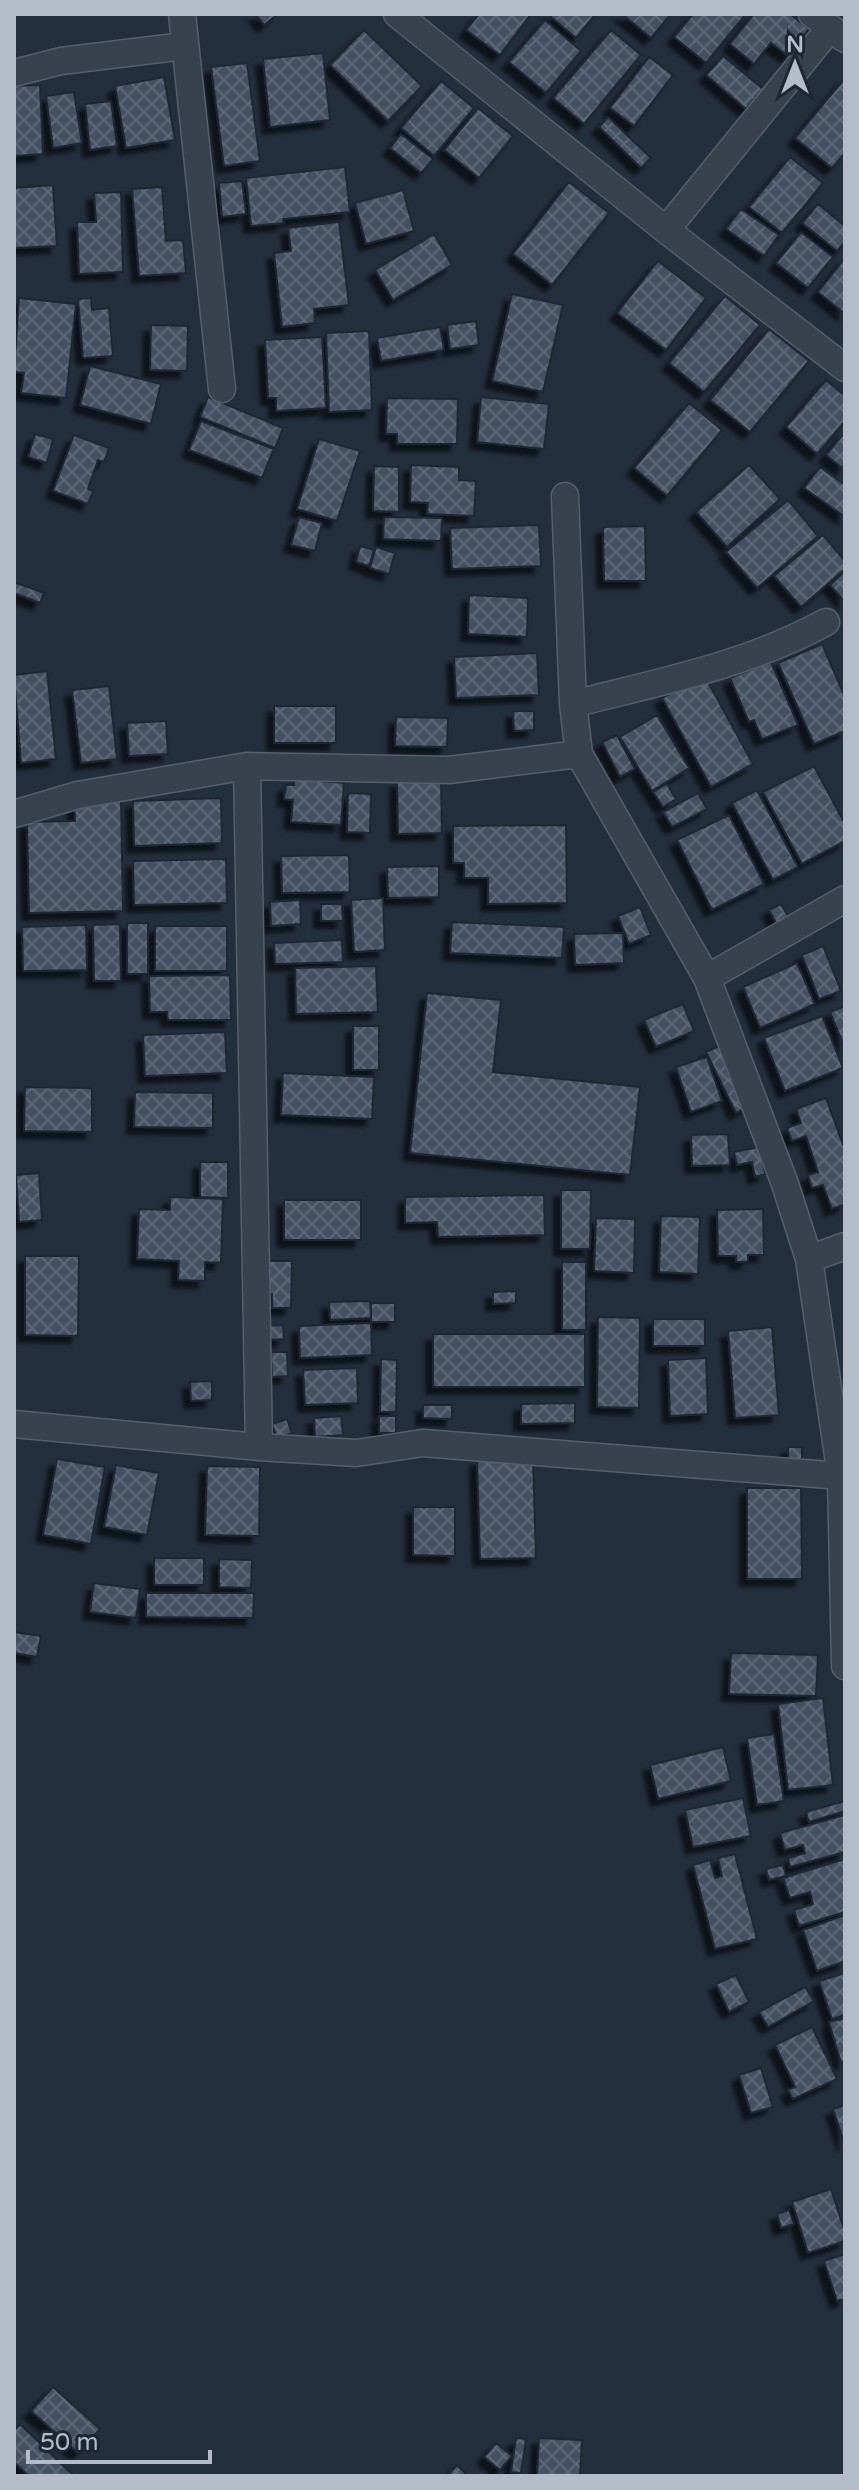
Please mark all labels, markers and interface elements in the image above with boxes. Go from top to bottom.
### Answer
north arrow [755,24,835,104]
text: N [786,32,804,58]
scale bar [28,2414,210,2464]
text: 50 m [40,2428,98,2457]

